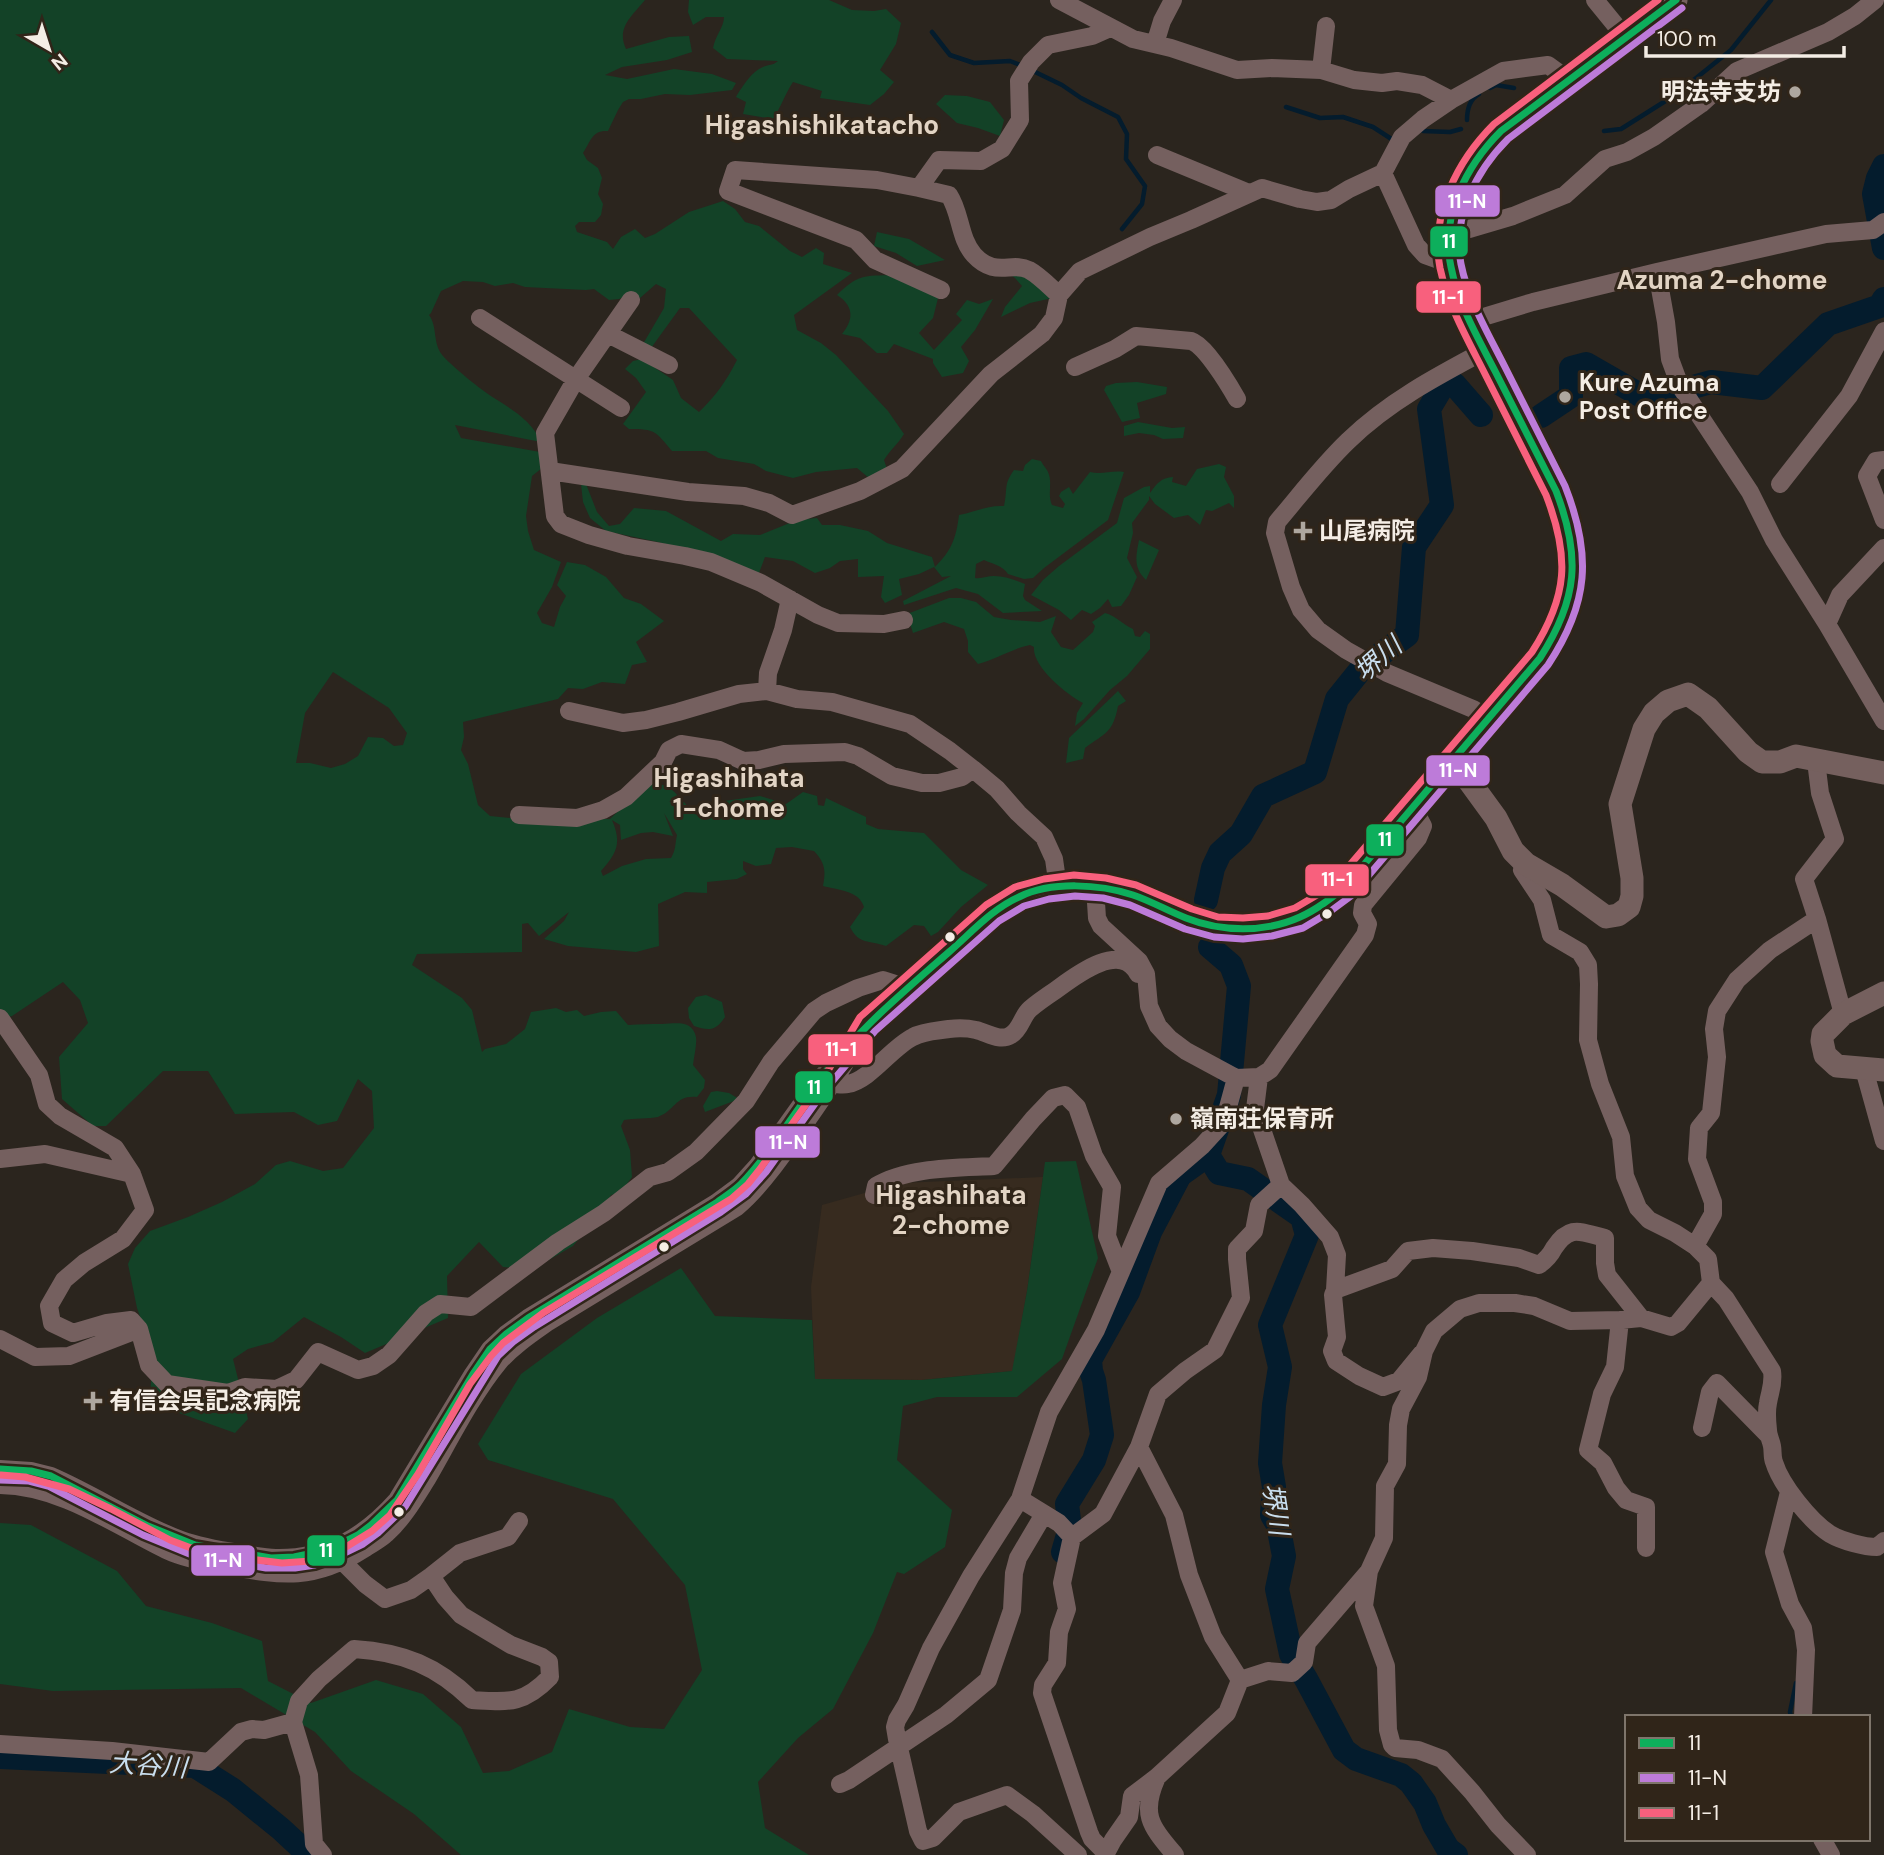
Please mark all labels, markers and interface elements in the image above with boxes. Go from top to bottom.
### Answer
north arrow [14,14,84,84]
scale bar [1646,14,1844,58]
text: 100 m [1657,25,1717,53]
text: N [46,48,73,76]
place label: 明法寺支坊 [1661,76,1781,107]
marker: 明法寺支坊 [1787,84,1803,100]
district label: Higashishikatacho [705,108,939,142]
line badge: 11-N [1434,184,1501,218]
text: 11-N [1448,189,1486,214]
line badge: 11 [1429,225,1469,258]
text: 11 [1442,229,1456,254]
district label: Azuma 2-chome [1617,263,1827,297]
line badge: 11-1 [1415,280,1482,314]
text: 11-1 [1432,285,1464,310]
place label: Kure Azuma Post Office [1579,367,1719,426]
marker: Kure Azuma Post Office [1557,389,1573,405]
place label: 山尾病院 [1319,515,1415,546]
marker: 山尾病院 [1293,521,1313,541]
water label: 堺川 [1347,627,1411,689]
line badge: 11-N [1425,754,1491,787]
text: 11-N [1439,758,1477,783]
district label: Higashihata 1-chome [653,761,805,825]
line badge: 11 [1365,823,1405,857]
text: 11 [1378,827,1392,852]
line badge: 11-1 [1304,863,1370,897]
text: 11-1 [1321,867,1353,892]
unlabelled marker [1320,907,1334,921]
unlabelled marker [943,930,957,944]
line badge: 11-1 [807,1033,874,1066]
text: 11-1 [825,1037,857,1062]
line badge: 11 [794,1070,834,1104]
text: 11 [807,1075,821,1100]
place label: 嶺南荘保育所 [1190,1103,1334,1134]
marker: 嶺南荘保育所 [1168,1111,1184,1127]
line badge: 11-N [754,1125,821,1159]
text: 11-N [769,1130,807,1155]
district label: Higashihata 2-chome [875,1178,1027,1242]
unlabelled marker [657,1240,671,1254]
place label: 有信会呉記念病院 [109,1385,301,1416]
marker: 有信会呉記念病院 [83,1391,103,1411]
water label: 堺川 [1255,1481,1297,1540]
unlabelled marker [392,1505,406,1519]
line badge: 11 [306,1534,346,1567]
text: 11 [319,1538,333,1563]
line badge: 11-N [190,1544,256,1577]
text: 11-N [204,1548,242,1573]
legend [1625,1715,1870,1841]
text: 11 [1688,1729,1701,1757]
water label: 大谷川 [108,1745,191,1785]
text: 11-N [1688,1764,1727,1792]
text: 11-1 [1688,1799,1719,1827]

